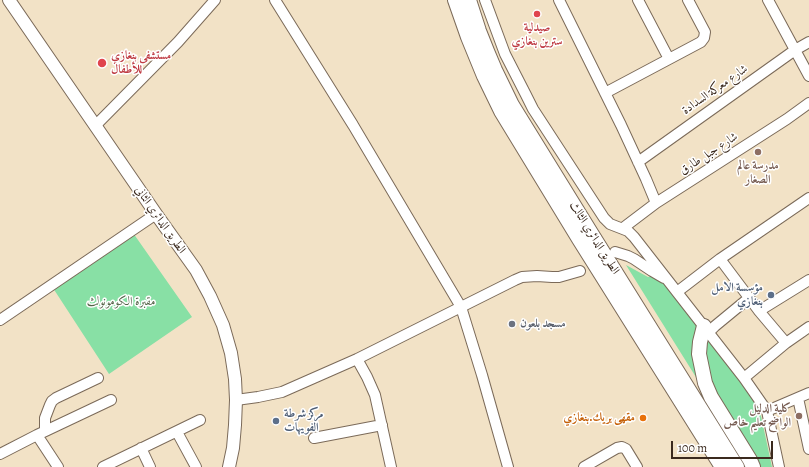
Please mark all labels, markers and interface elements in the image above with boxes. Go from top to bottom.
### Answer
marker: صيدلية سترين بنغازي [532,9,542,19]
place label: صيدلية سترين بنغازي [511,21,563,49]
place label: مستشفى بنغازي للأطفال [111,49,171,77]
marker: مستشفى بنغازي للأطفال [96,57,108,69]
street label: شارع معركة السدادة [679,62,751,118]
street label: شارع جبل طارق [677,130,741,178]
marker: مدرسة عالم الصغار [753,147,763,157]
place label: مدرسة عالم الصغار [737,159,779,187]
street label: الطريق الدائري الثاني [131,183,189,257]
street label: الطريق الدائري الثالث [566,199,622,277]
place label: مؤسسة الامل بنغازي [711,281,763,309]
marker: مؤسسة الامل بنغازي [766,290,776,300]
park label: مقبرة الكومونولث [87,295,155,309]
place label: مسجد بلعون [520,317,566,331]
marker: مسجد بلعون [507,319,517,329]
place label: كلية الدليل الواضح تعليم خاص [724,402,791,430]
place label: مركز شرطة الفويهات [284,407,323,435]
place label: مقهى بريك.بنغازي [563,411,635,425]
marker: كلية الدليل الواضح تعليم خاص [794,411,804,421]
marker: مقهى بريك.بنغازي [638,413,648,423]
marker: مركز شرطة الفويهات [271,416,281,426]
scale bar [673,433,775,459]
text: 100 m [678,440,707,456]

